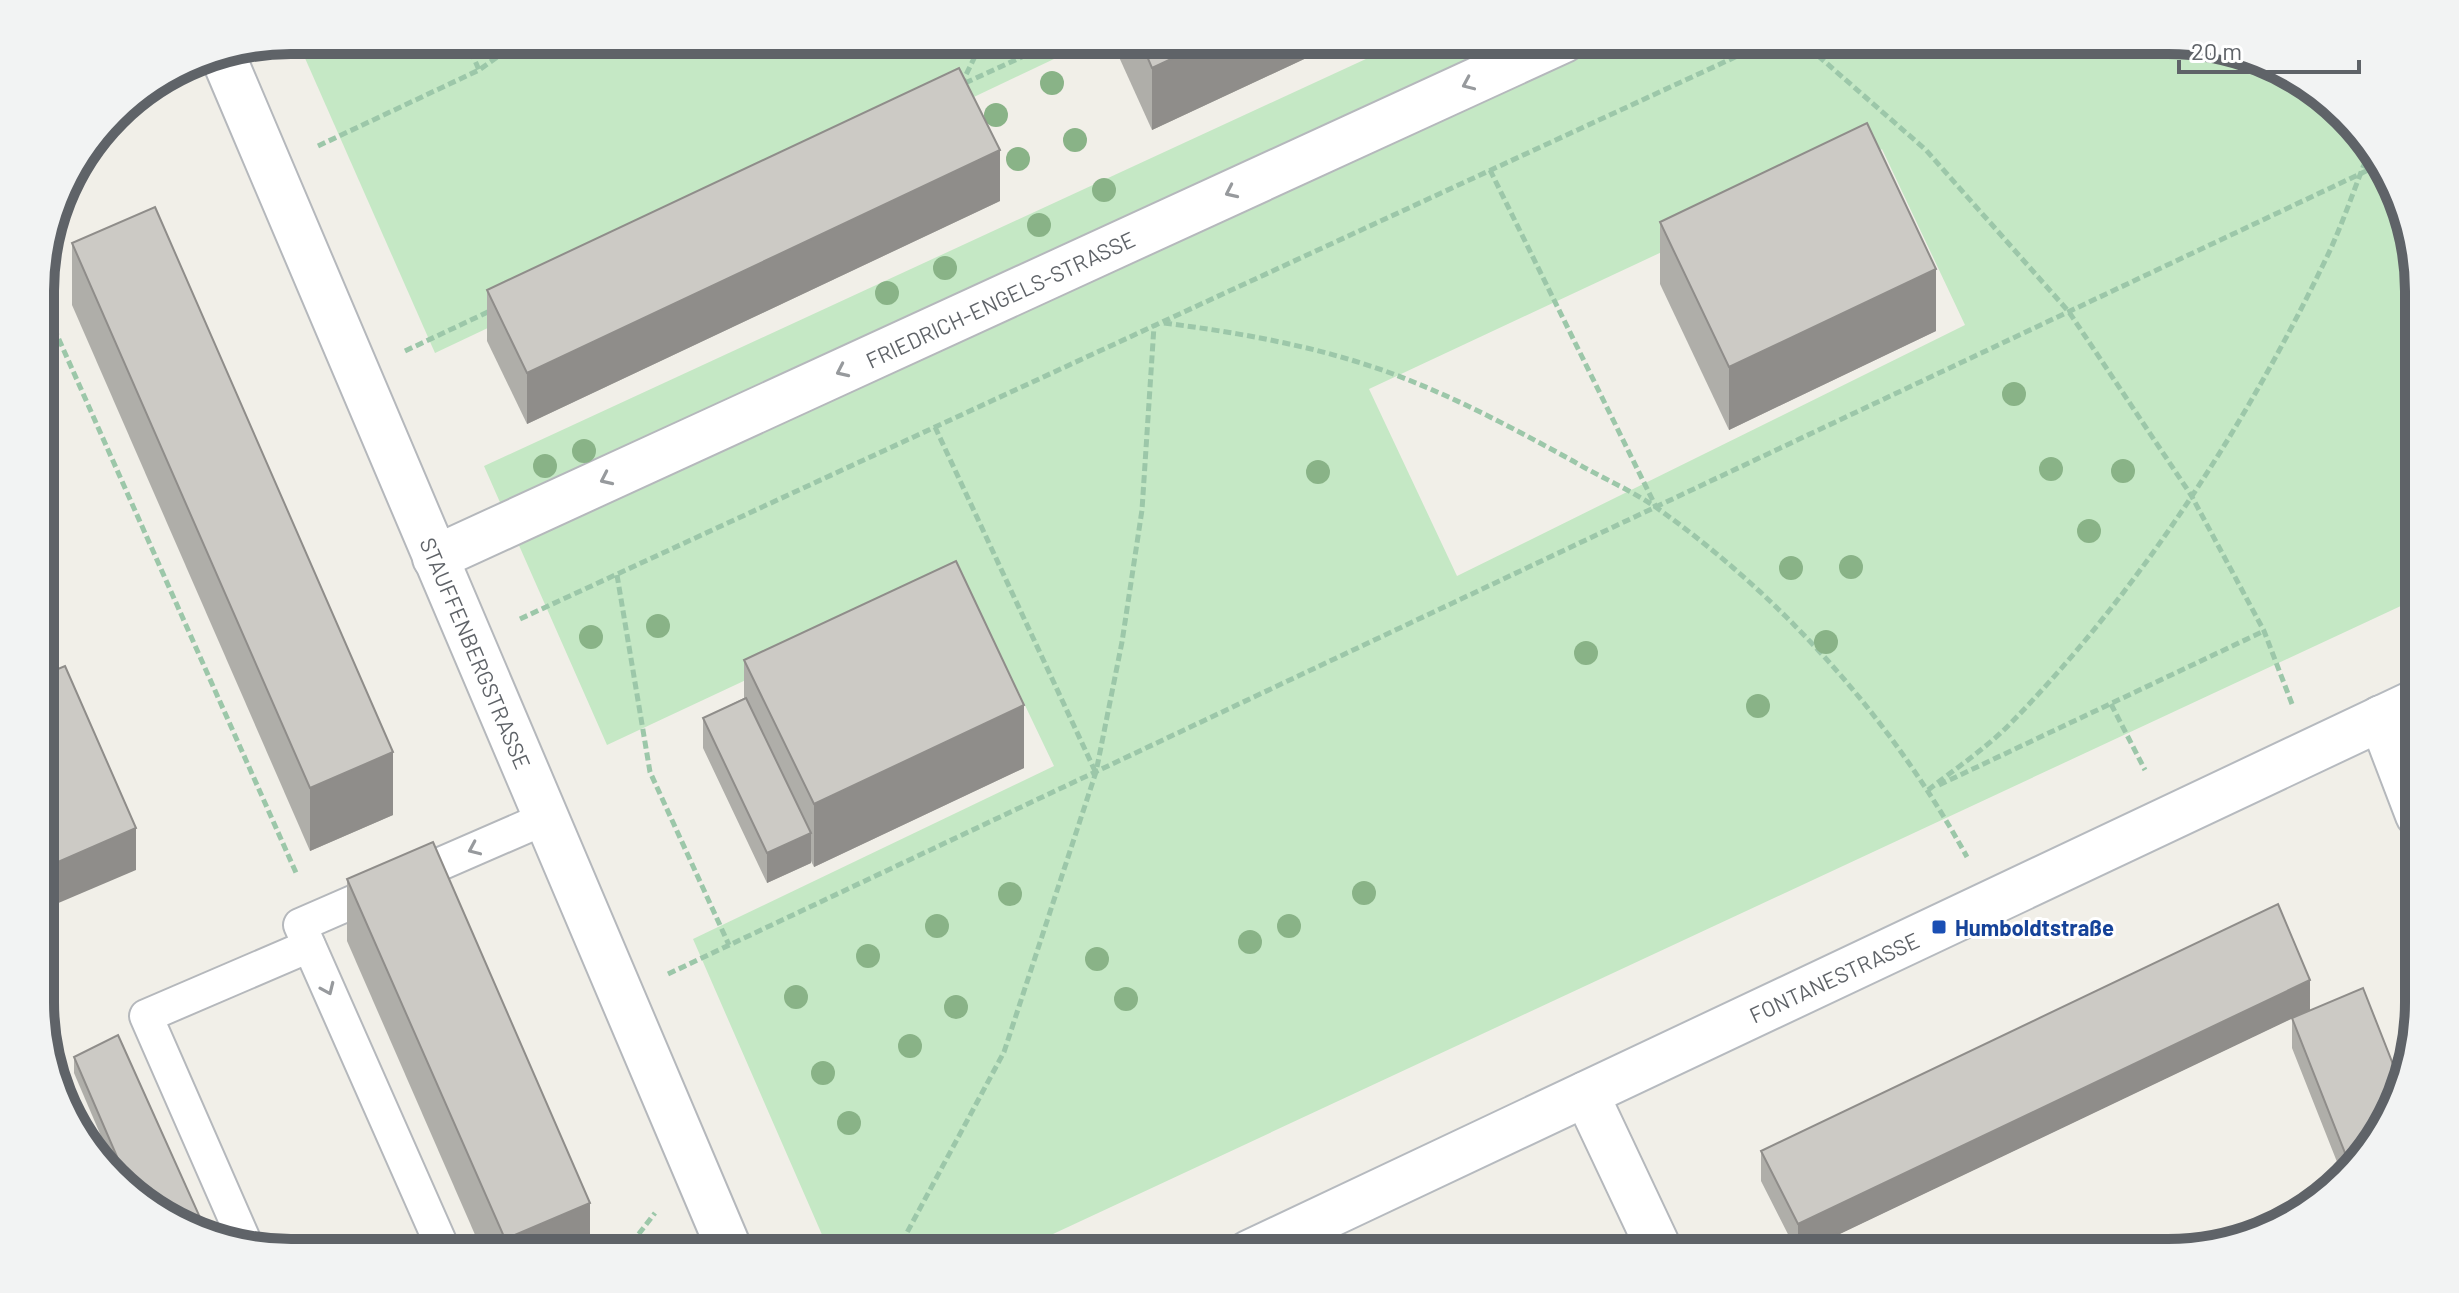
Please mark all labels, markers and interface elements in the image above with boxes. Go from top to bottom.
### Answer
scale bar [2179,24,2359,74]
text: 20 m [2191,36,2242,65]
one-way arrow [1461,75,1476,91]
one-way arrow [1225,183,1240,199]
street label: FRIEDRICH-ENGELS-STRASSE [861,225,1139,373]
one-way arrow [836,361,851,377]
one-way arrow [600,469,614,485]
street label: STAUFFENBERGSTRASSE [415,533,537,773]
one-way arrow [468,839,482,855]
place label: Humboldtstraße [1955,914,2114,940]
marker: Humboldtstraße [1930,918,1948,936]
street label: FONTANESTRASSE [1745,926,1923,1028]
one-way arrow [319,981,335,995]

